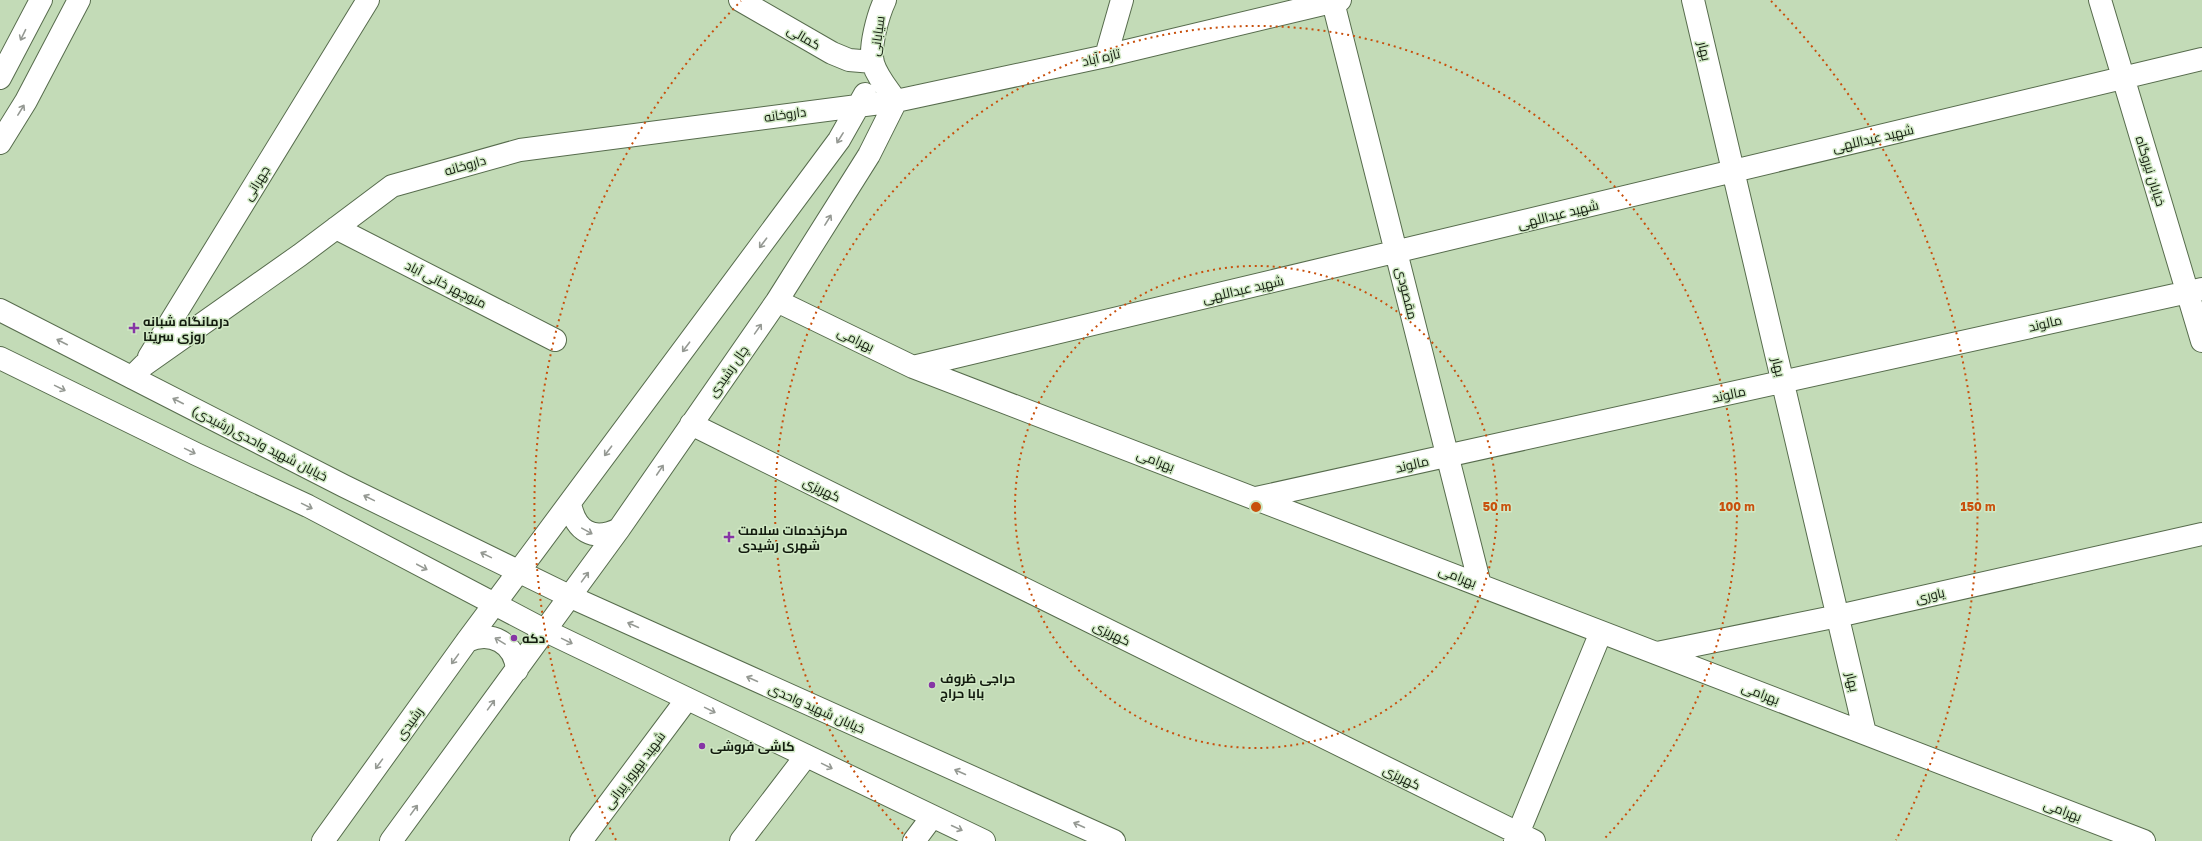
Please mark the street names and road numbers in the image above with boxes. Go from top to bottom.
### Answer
street label: سیابانی [866,15,888,57]
street label: کمالی [784,21,824,53]
street label: بهار [1695,39,1715,62]
street label: تازه آباد [1080,45,1122,69]
street label: داروخانه [763,103,807,125]
street label: شهید عبداللهی [1831,121,1915,155]
street label: خیابان نیروگاه [2133,134,2169,208]
street label: داروخانه [442,151,488,179]
street label: جهرانی [239,163,273,203]
street label: شهید عبداللهی [1516,196,1600,232]
street label: منوچهر خانی آباد [402,257,489,313]
street label: مقصودی [1393,265,1421,321]
street label: شهید عبداللهی [1201,272,1285,306]
street label: مالوند [2027,311,2063,335]
street label: بهرامی [835,323,877,355]
street label: چال رشیدی [704,342,753,401]
street label: بهار [1769,355,1789,378]
street label: مالوند [1711,383,1747,405]
street label: خیابان شهید واحدی(رشیدی) [189,402,331,484]
street label: بهرامی [1135,445,1177,475]
street label: مالوند [1394,452,1430,476]
street label: کهریزی [801,473,843,505]
street label: بهرامی [1437,561,1479,591]
street label: یاوری [1914,584,1947,606]
street label: کهریزی [1091,617,1133,649]
street label: بهار [1843,670,1863,693]
street label: بهرامی [1740,678,1782,708]
street label: خیابان شهید واحدی [766,680,868,736]
street label: رشیدی [392,703,426,743]
street label: شهید بهروز پیرانی [600,728,670,813]
street label: کهریزی [1381,761,1423,793]
street label: بهرامی [2042,795,2084,825]

